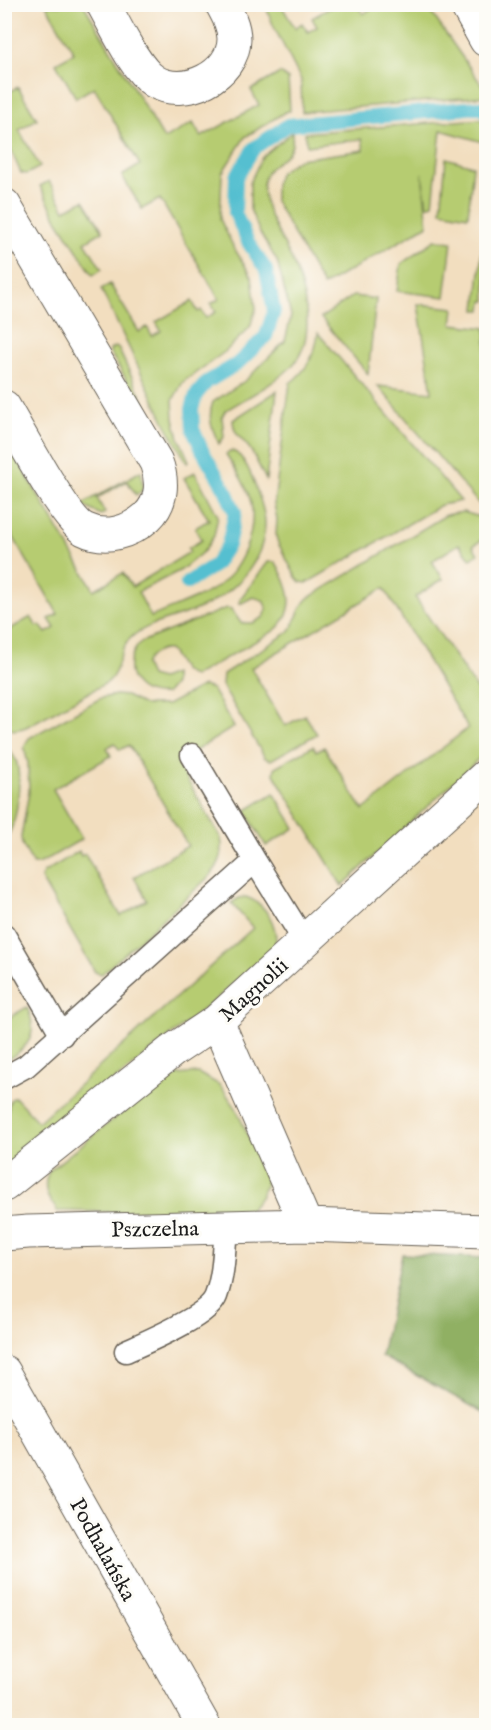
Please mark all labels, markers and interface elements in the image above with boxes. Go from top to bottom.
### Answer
street label: Magnolii [214,952,295,1029]
street label: Pszczelna [111,1215,200,1245]
street label: Podhalańska [63,1494,142,1607]

